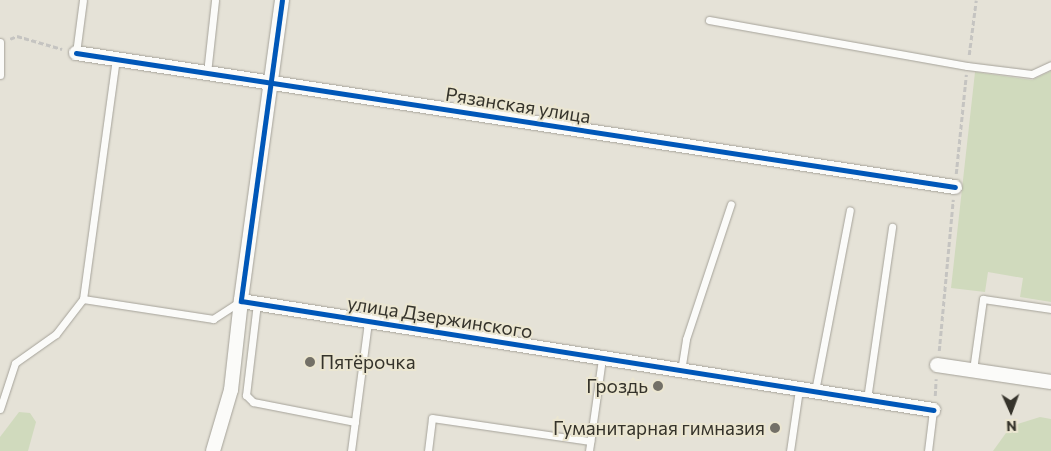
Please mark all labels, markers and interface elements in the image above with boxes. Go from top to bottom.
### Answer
street label: Рязанская улица [444,82,592,128]
street label: улица Дзержинского [346,291,534,343]
place label: Пятёрочка [320,351,416,373]
marker: Пятёрочка [304,356,316,368]
place label: Гроздь [586,375,648,397]
marker: Гроздь [652,380,664,392]
north arrow [986,386,1036,436]
place label: Гуманитарная гимназия [553,417,765,439]
text: N [1006,418,1017,435]
marker: Гуманитарная гимназия [769,422,781,434]

